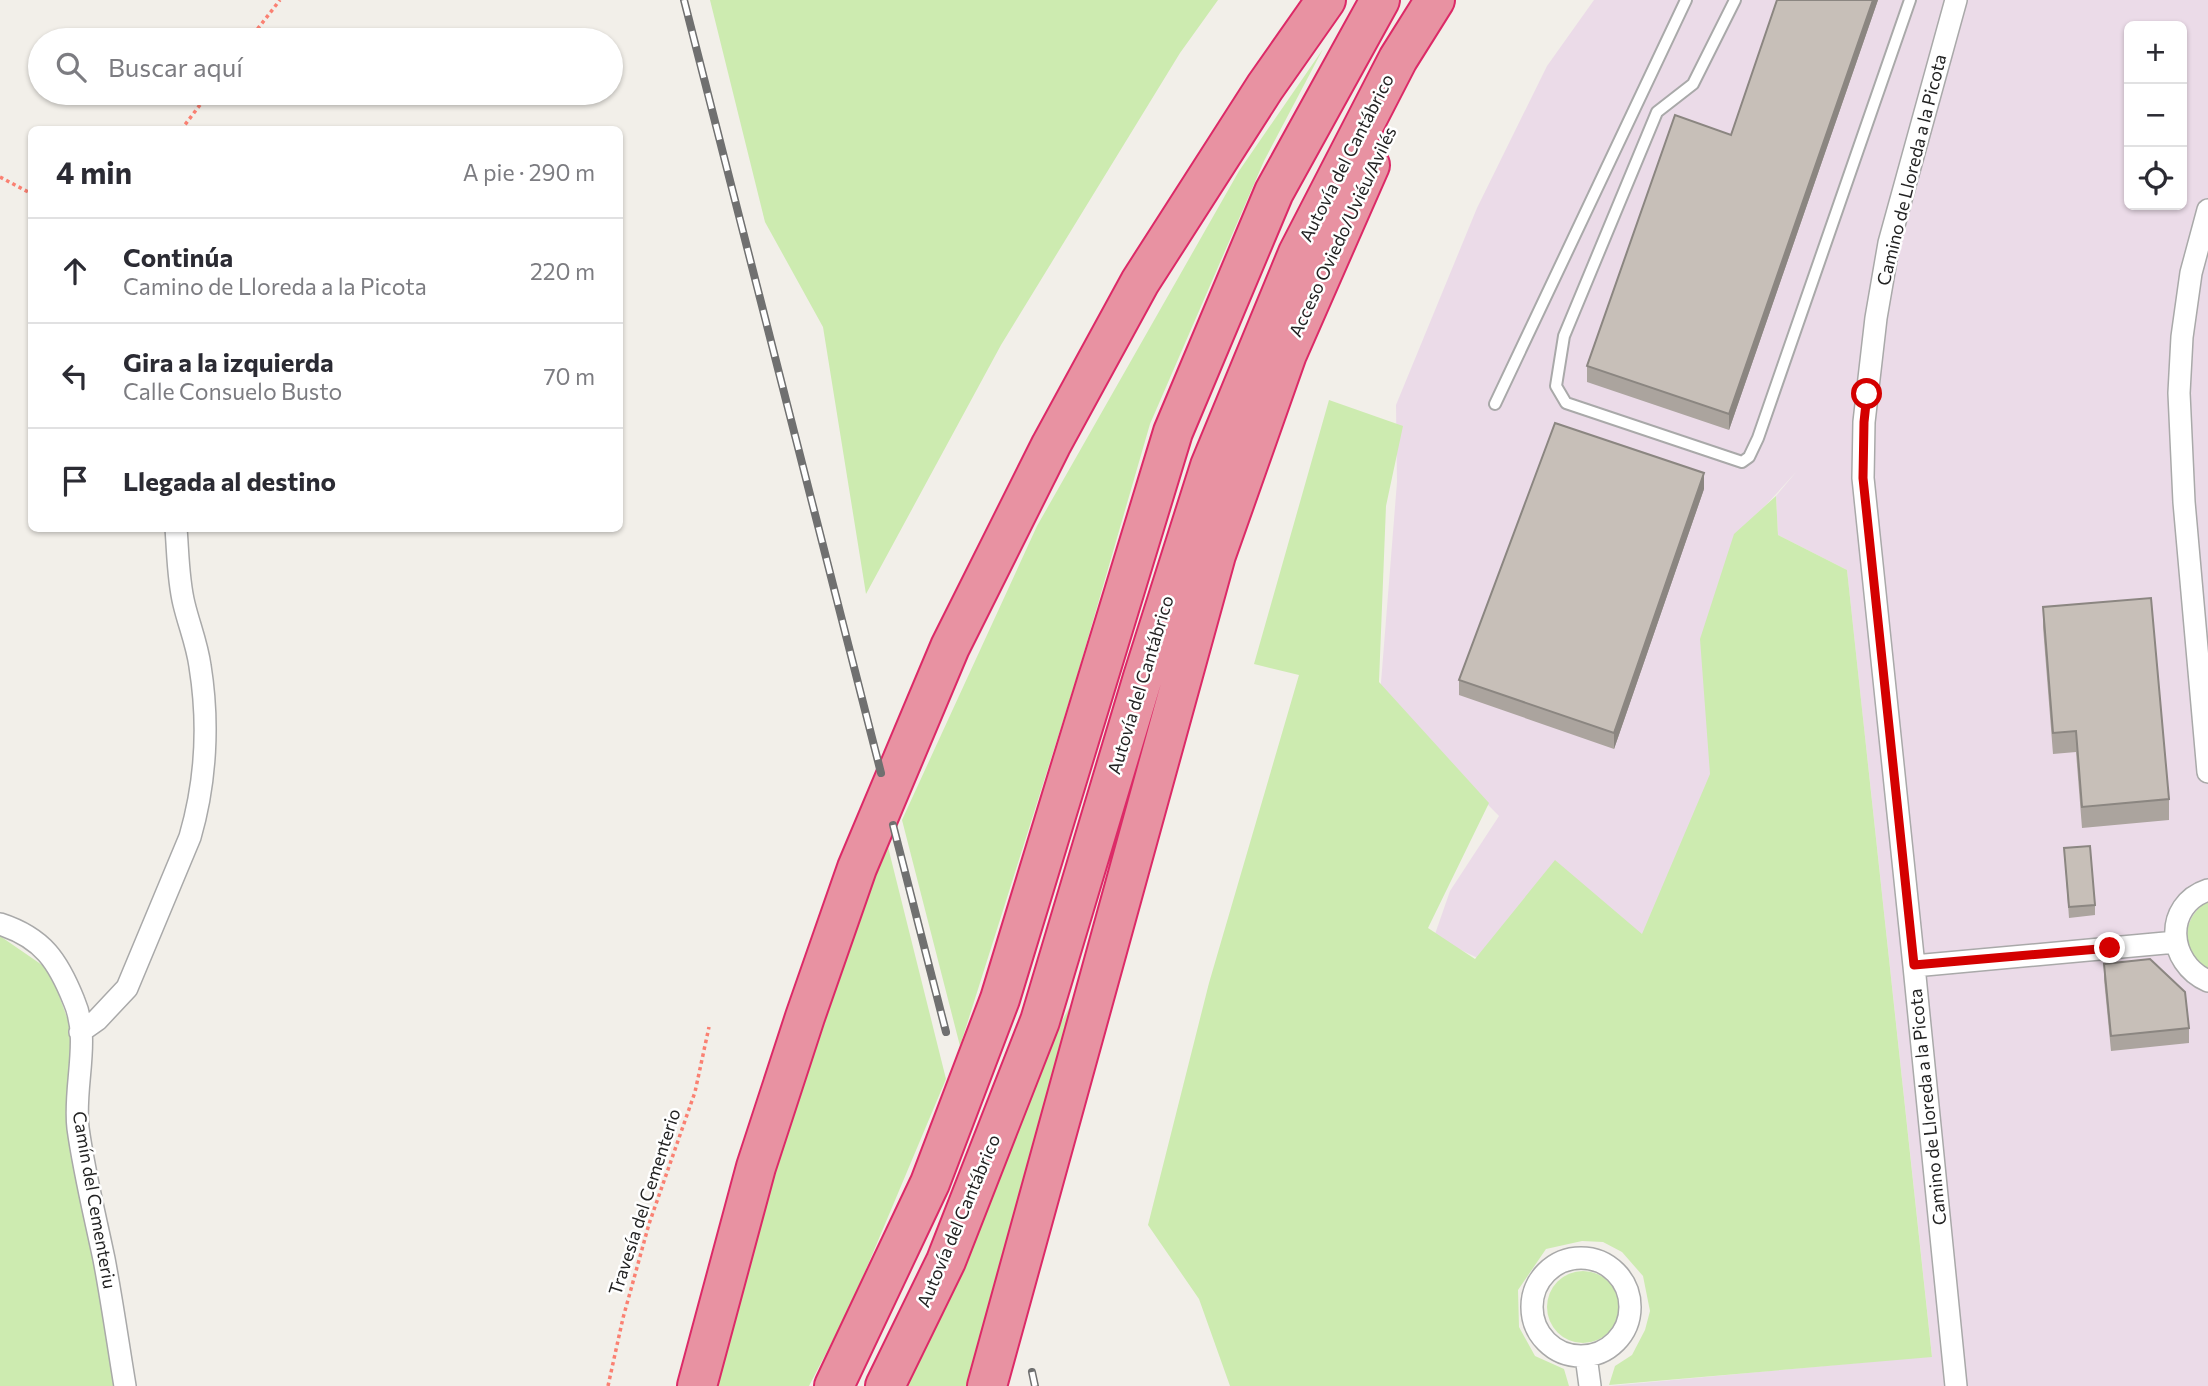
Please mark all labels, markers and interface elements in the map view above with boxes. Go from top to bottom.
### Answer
map controls [2124,21,2187,210]
button: + [2124,21,2187,84]
search box [28,28,623,105]
icon: search [52,48,90,86]
text: Buscar aquí [108,51,243,82]
street label: Camino de Lloreda a la Picota [1872,52,1950,288]
street label: Autovía del Cantábrico [1294,70,1398,245]
button: − [2124,84,2187,147]
street label: Acceso Oviedo/Uviéu/Avilés [1284,123,1401,340]
button: locate [2124,147,2187,210]
text: 4 min [56,153,132,190]
text: A pie · 290 m [463,158,595,186]
text: Continúa [123,241,233,272]
icon: ahead [56,252,94,290]
text: 220 m [530,257,595,285]
text: Camino de Lloreda a la Picota [123,272,427,300]
text: Gira a la izquierda [123,346,334,377]
icon: left [56,357,94,395]
text: 70 m [543,362,595,390]
text: Calle Consuelo Busto [123,377,342,405]
route start [1851,378,1882,409]
icon: arrive [56,462,94,500]
text: Llegada al destino [123,465,336,496]
street label: Autovía del Cantábrico [1102,593,1178,777]
route end [2094,932,2125,963]
street label: Camino de Lloreda a la Picota [1904,988,1950,1226]
street label: Travesía del Cementerio [603,1106,685,1298]
street label: Camín del Cementeriu [69,1109,121,1290]
street label: Autovía del Cantábrico [912,1131,1004,1310]

